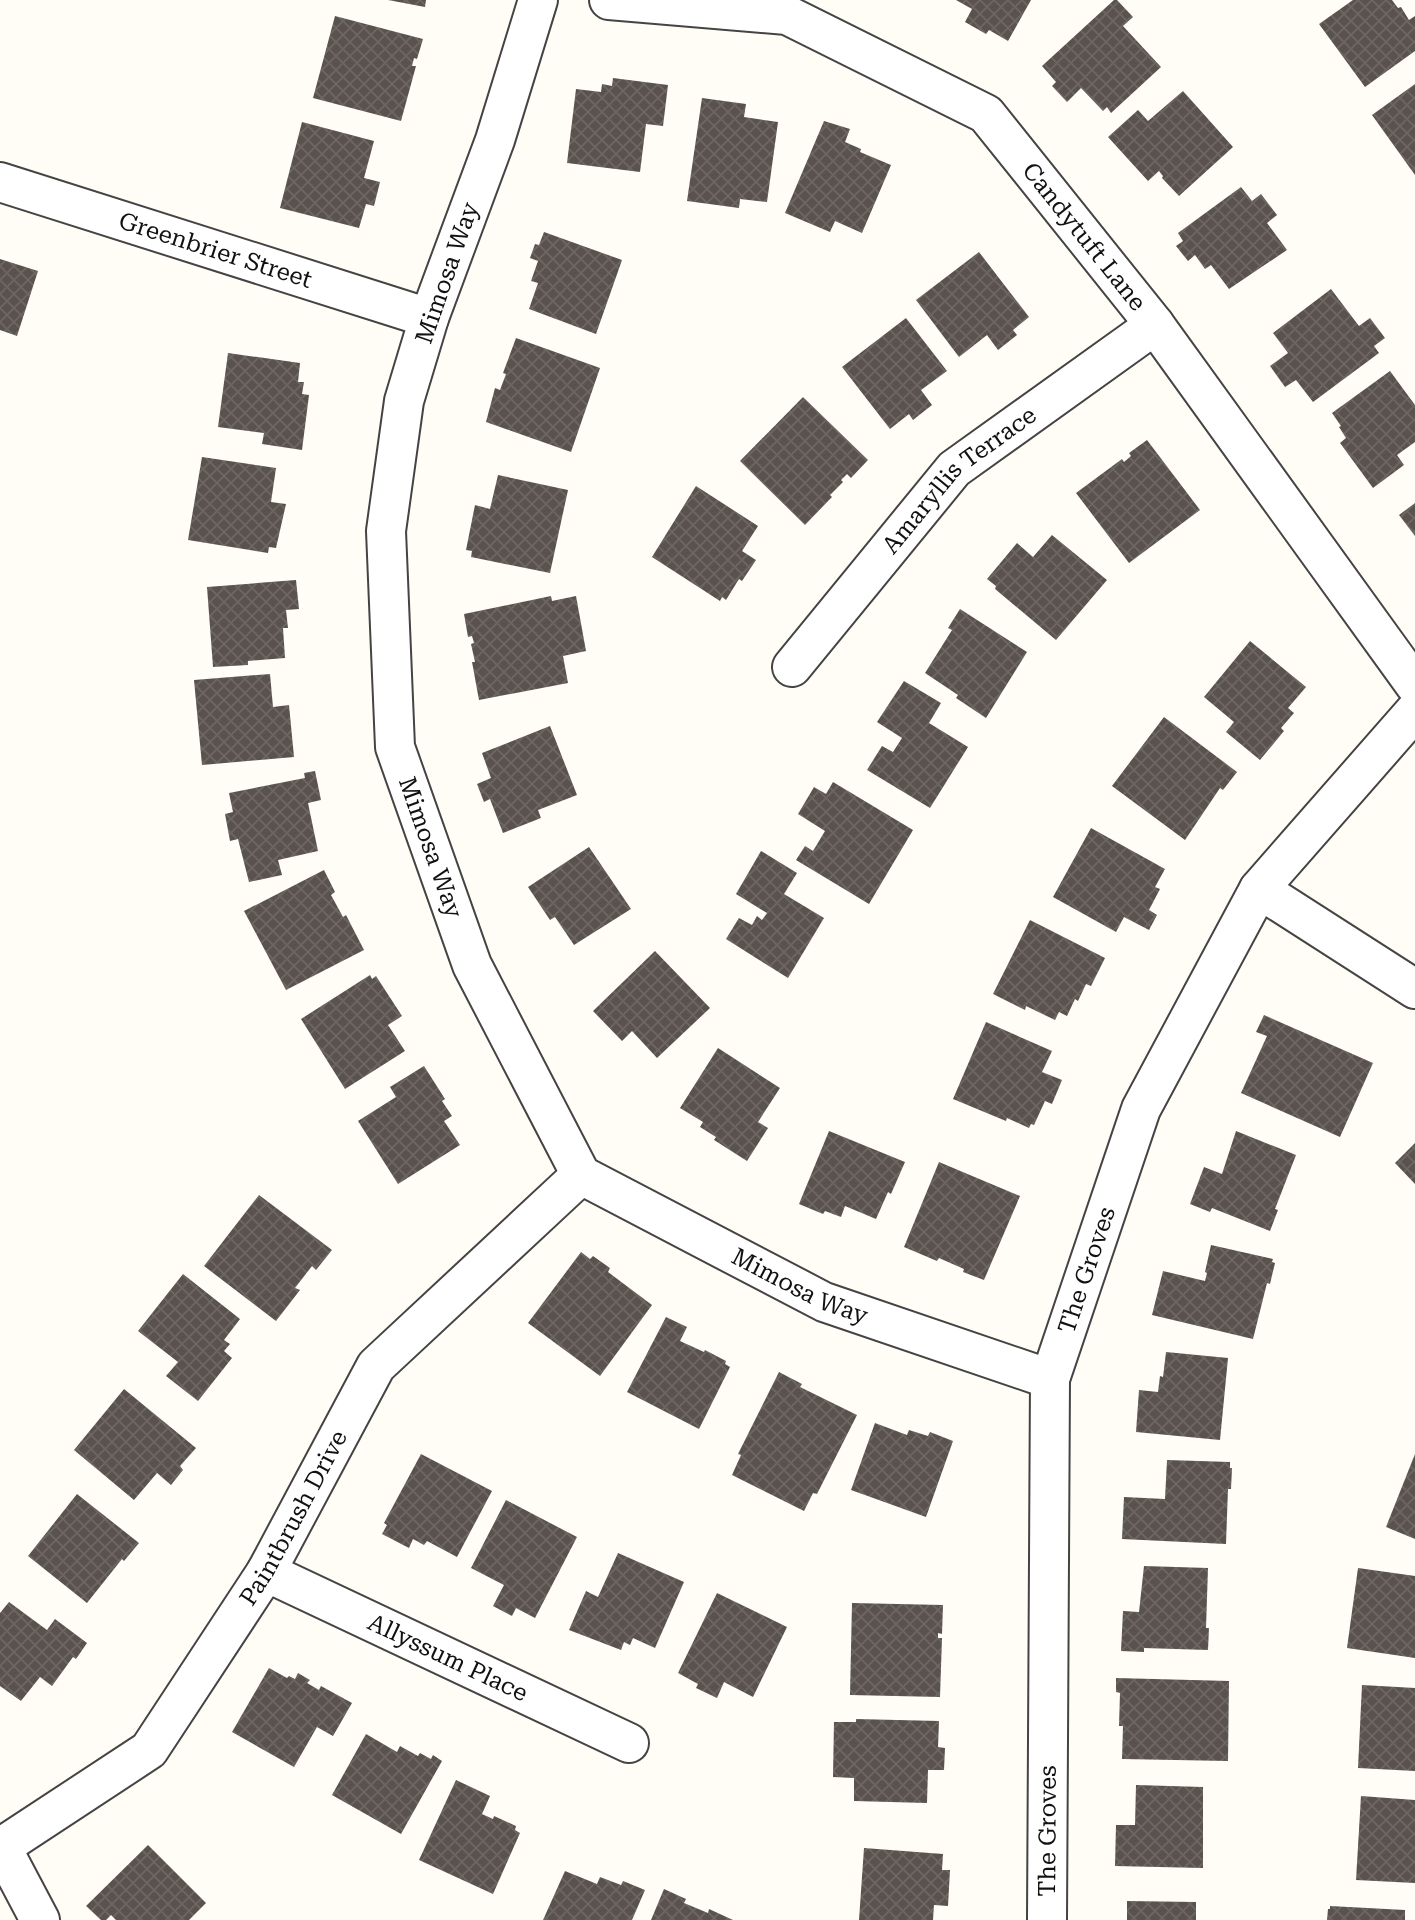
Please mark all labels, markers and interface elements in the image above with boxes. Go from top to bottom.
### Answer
street label: Candytuft Lane [1017,157,1152,316]
street label: Mimosa Way [410,198,485,347]
street label: Greenbrier Street [115,207,316,294]
street label: Amaryllis Terrace [876,401,1042,559]
street label: Mimosa Way [393,773,469,922]
street label: The Groves [1052,1203,1121,1337]
street label: Mimosa Way [727,1242,872,1330]
street label: Paintbrush Drive [234,1425,353,1611]
street label: Allyssum Place [363,1608,532,1707]
street label: The Groves [1033,1765,1062,1897]

